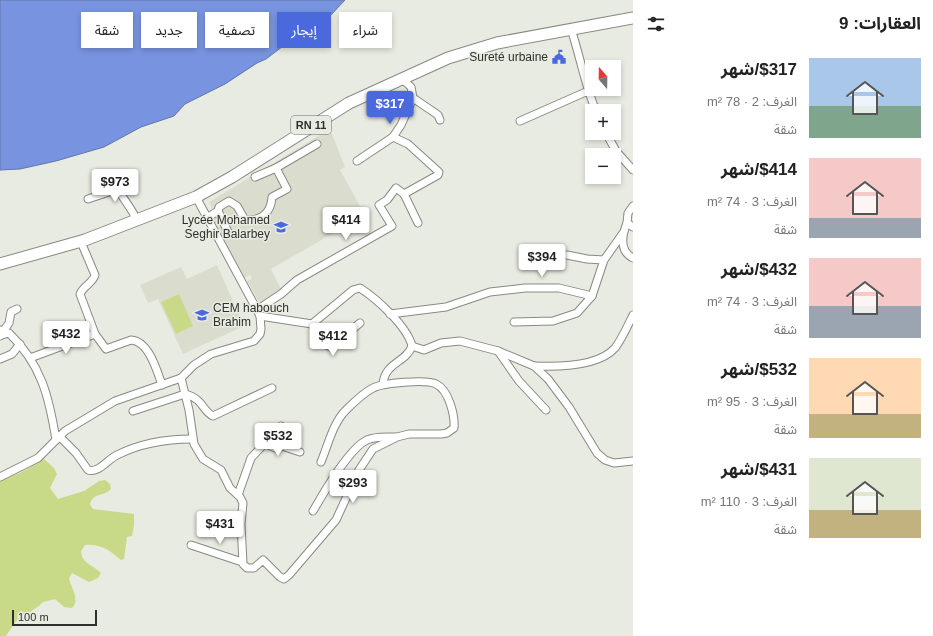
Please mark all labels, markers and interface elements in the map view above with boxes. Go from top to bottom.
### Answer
chip: شقة [81,12,133,48]
chip: جديد [141,12,197,48]
chip: تصفية [205,12,269,48]
chip: إيجار [277,12,331,48]
chip: شراء [339,12,392,48]
icon: filters [645,13,667,35]
text: العقارات: 9 [839,14,921,33]
public building icon: Sureté urbaine [551,49,567,65]
place label: Sureté urbaine [469,50,548,64]
north arrow [585,60,621,96]
map controls [585,60,621,184]
text: $317/شهر [721,60,797,79]
icon: home [841,74,889,122]
pin: $317 [366,91,414,125]
text: الغرف: 2 · 78 m² [707,94,797,109]
text: $317 [376,96,404,111]
button: + [585,104,621,140]
road number: RN 11 [291,116,331,134]
text: شقة [774,122,797,137]
button: − [585,148,621,184]
text: $414/شهر [721,160,797,179]
pin: $973 [91,169,139,203]
text: $973 [101,174,129,189]
icon: home [841,174,889,222]
text: الغرف: 3 · 74 m² [707,194,797,209]
pin: $414 [322,207,370,241]
text: $414 [332,212,360,227]
place label: Lycée Mohamed Seghir Balarbey [182,213,270,241]
school or university icon: Lycée Mohamed Seghir Balarbey [273,219,289,235]
text: شقة [774,222,797,237]
pin: $394 [518,244,566,278]
text: $394 [528,249,556,264]
text: $432/شهر [721,260,797,279]
icon: home [841,274,889,322]
text: الغرف: 3 · 74 m² [707,294,797,309]
place label: CEM habouch Brahim [213,301,289,329]
school or university icon: CEM habouch Brahim [194,307,210,323]
pin: $432 [42,321,90,355]
text: شقة [774,322,797,337]
pin: $412 [309,323,357,357]
text: $432 [52,326,80,341]
text: $412 [319,328,347,343]
text: $532/شهر [721,360,797,379]
icon: home [841,374,889,422]
text: الغرف: 3 · 95 m² [707,394,797,409]
text: شقة [774,422,797,437]
pin: $532 [254,423,302,457]
text: $532 [264,428,292,443]
text: $431/شهر [721,460,797,479]
pin: $293 [329,470,377,504]
icon: home [841,474,889,522]
text: $293 [339,475,367,490]
text: الغرف: 3 · 110 m² [701,494,797,509]
pin: $431 [196,511,244,545]
text: $431 [206,516,234,531]
text: شقة [774,522,797,537]
scale bar [12,608,97,627]
text: 100 m [18,611,49,623]

